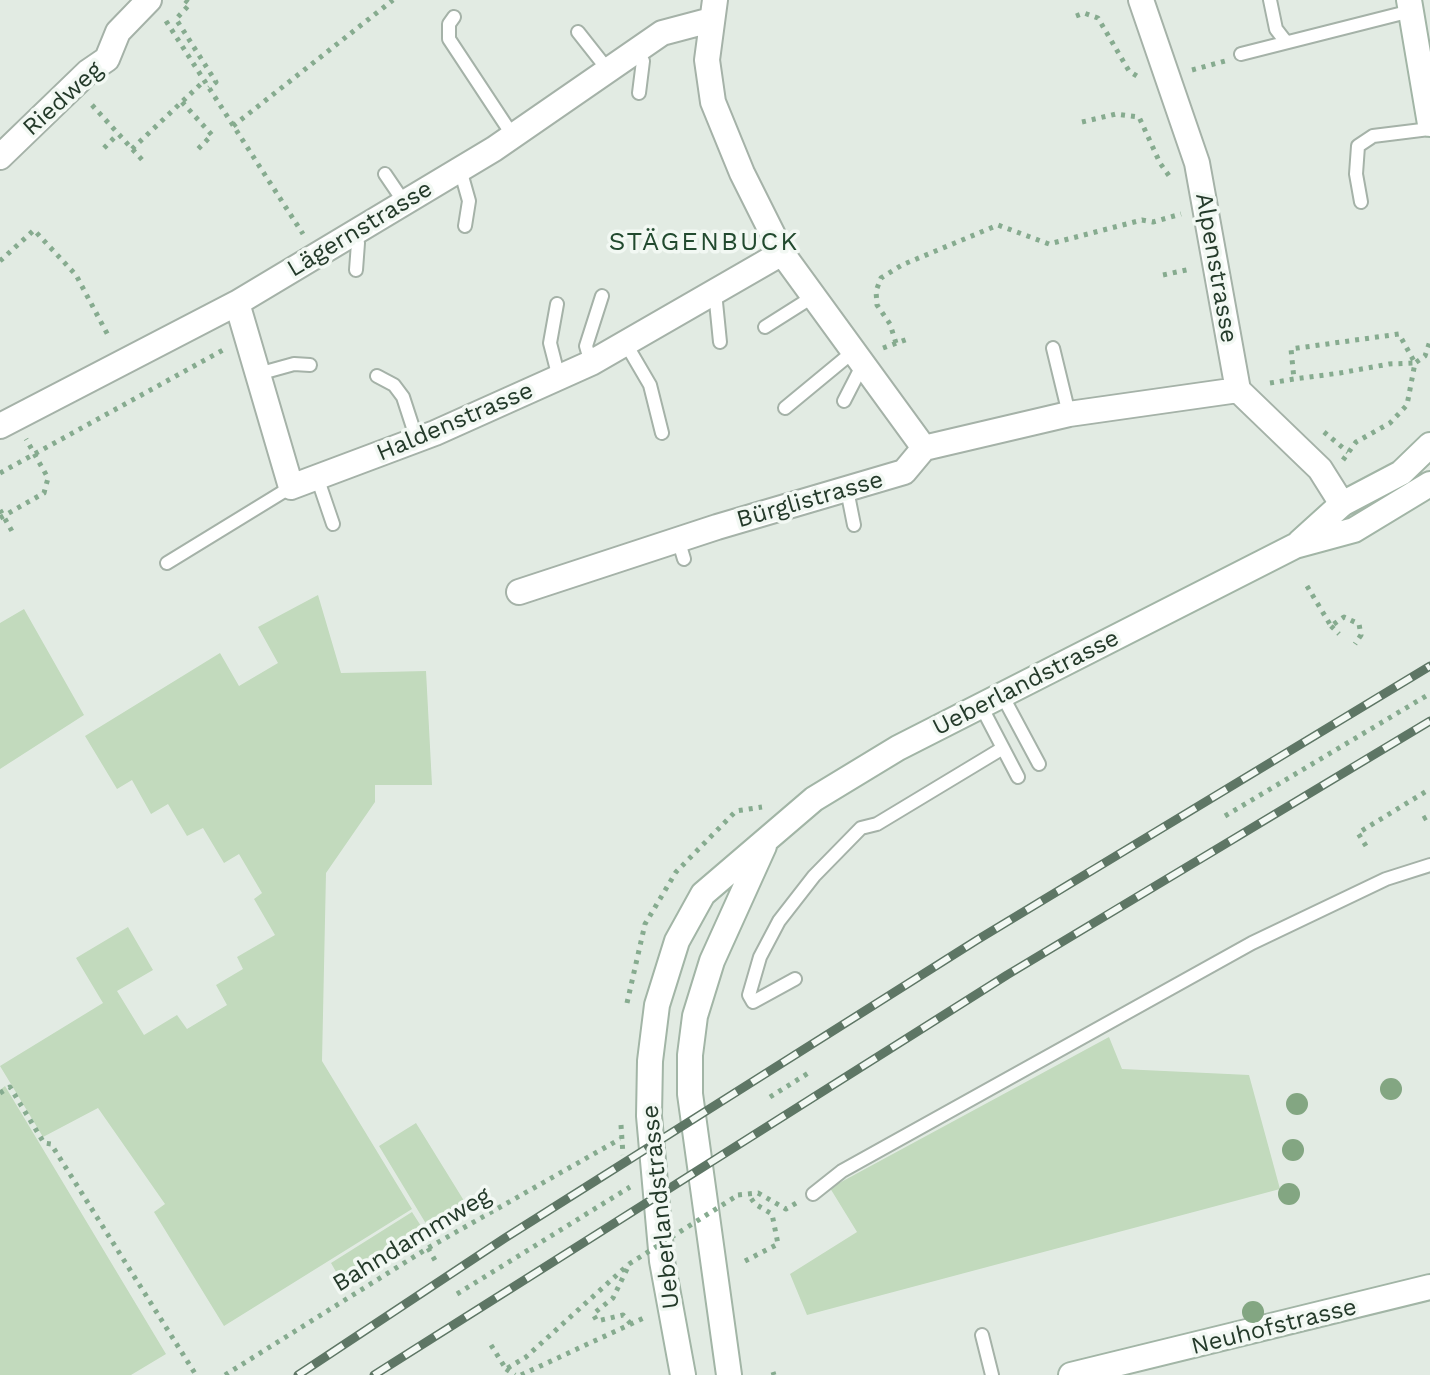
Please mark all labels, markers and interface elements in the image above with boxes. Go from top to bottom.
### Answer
street label: Riedweg [17,56,109,142]
street label: Lägernstrasse [282,174,438,284]
street label: Alpenstrasse [1189,191,1243,345]
district label: STÄGENBUCK [609,226,799,258]
street label: Haldenstrasse [372,376,538,468]
street label: Bürglistrasse [733,465,887,535]
street label: Ueberlandstrasse [928,624,1124,742]
street label: Ueberlandstrasse [636,1104,686,1310]
street label: Bahndammweg [328,1181,496,1299]
street label: Neuhofstrasse [1188,1293,1360,1361]

